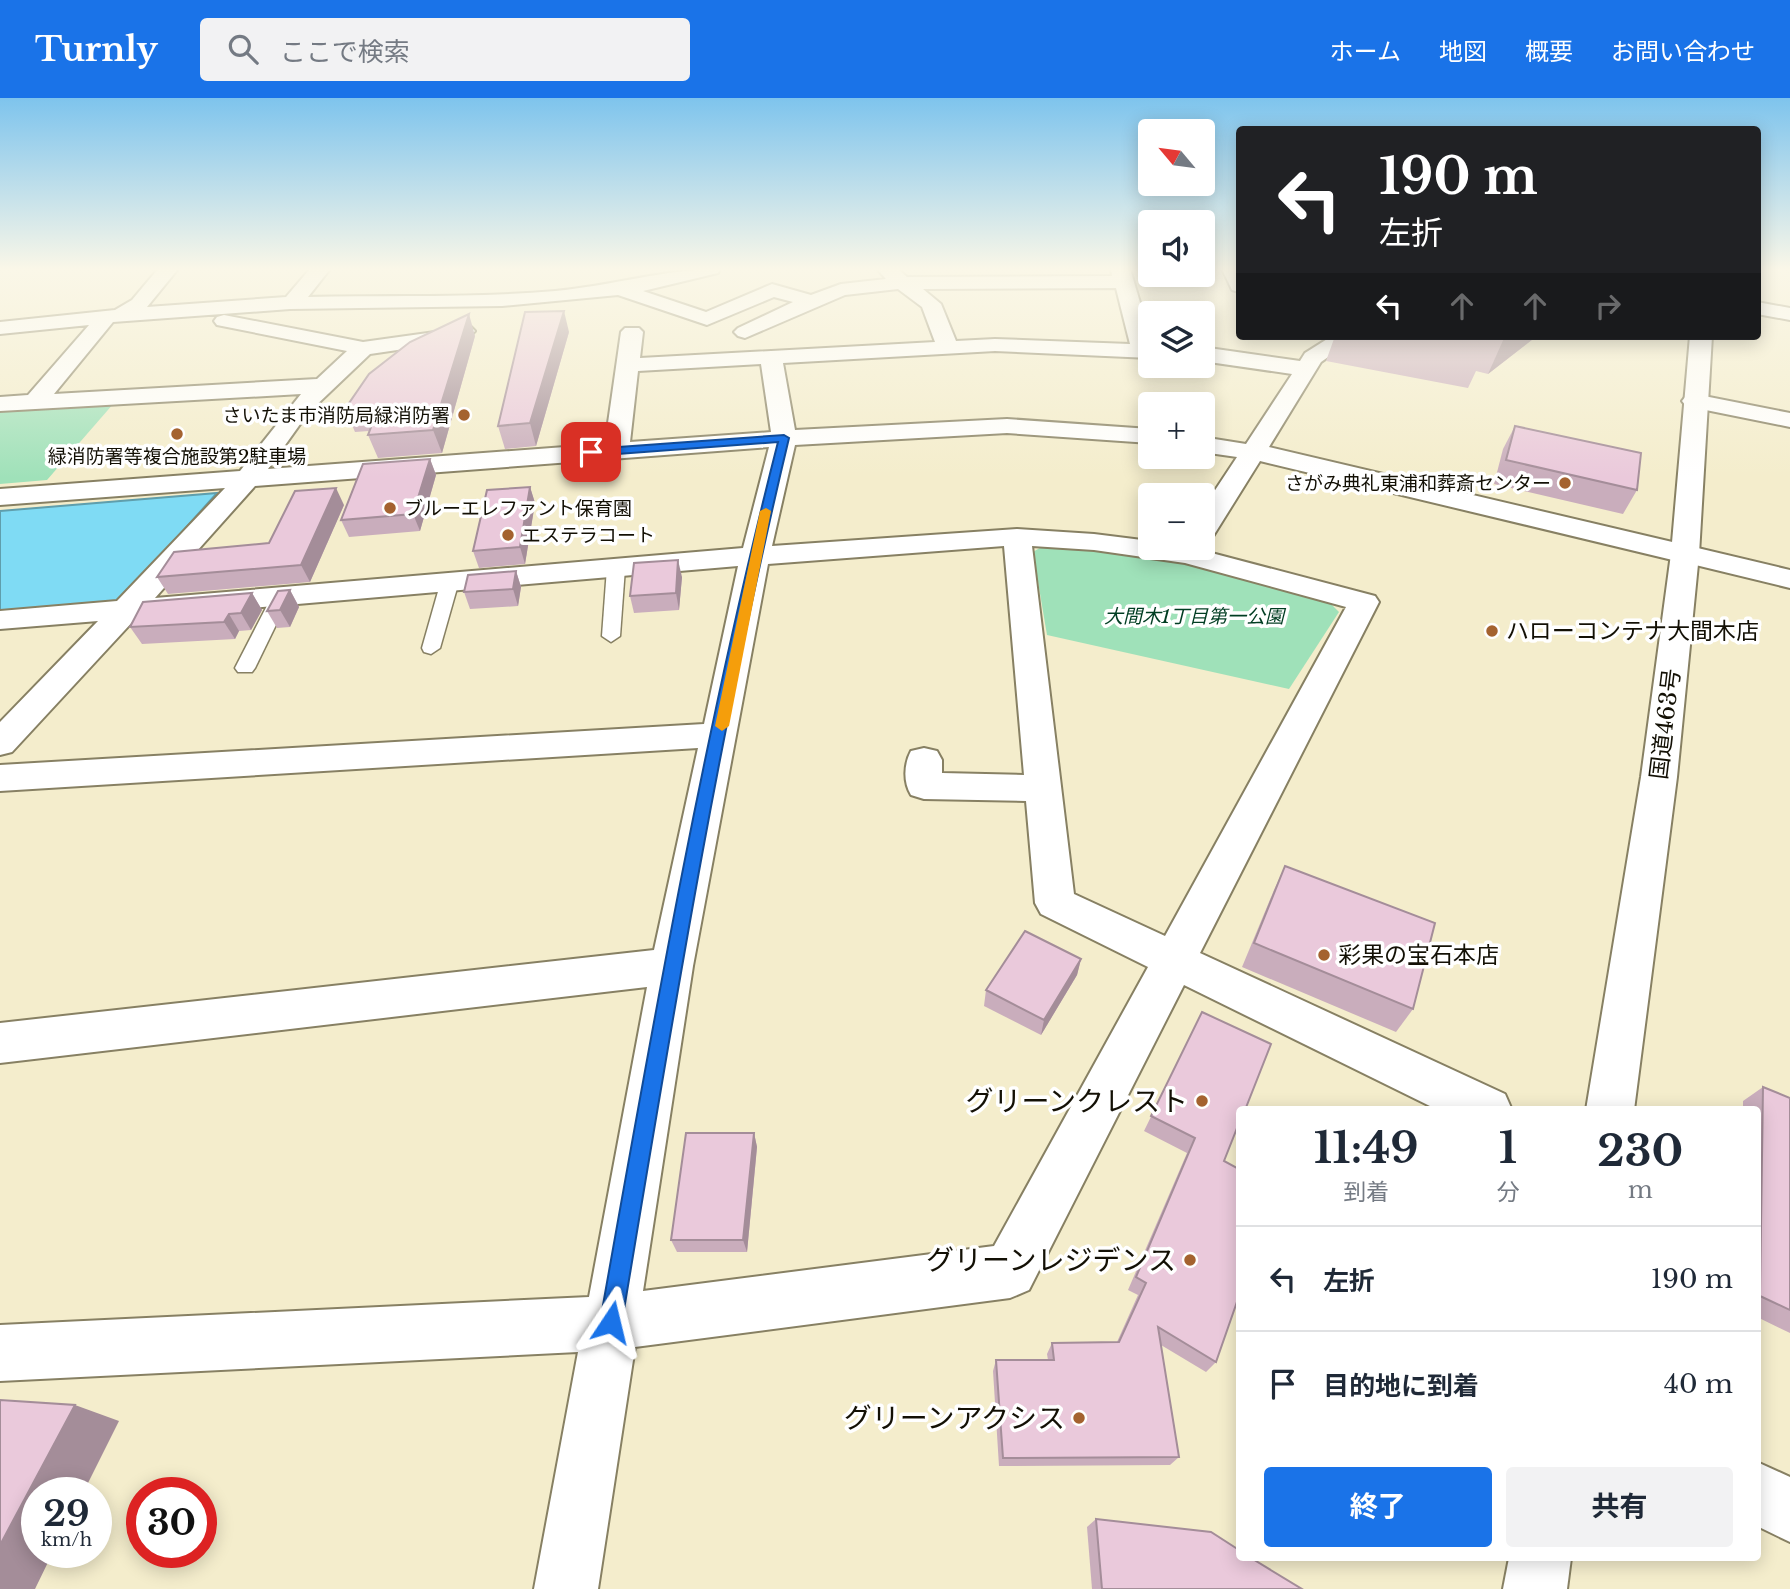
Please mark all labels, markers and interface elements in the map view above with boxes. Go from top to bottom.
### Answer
search box [200,18,690,81]
text: Turnly [35,29,158,70]
icon: search [224,30,262,68]
text: ここで検索 [280,36,410,68]
text: ホーム [1330,37,1401,66]
text: 地図 [1439,37,1487,66]
text: 概要 [1525,37,1573,66]
text: お問い合わせ [1611,37,1755,66]
north arrow [1138,119,1214,196]
map controls [1138,119,1215,560]
text: 190 m [1379,146,1538,207]
icon: left [1264,154,1355,245]
button: sound [1138,210,1215,287]
text: 左折 [1379,213,1443,253]
icon: left [1370,287,1408,325]
icon: ahead [1443,287,1481,325]
icon: ahead [1516,287,1554,325]
icon: right [1589,287,1627,325]
button: layers [1138,301,1215,378]
button: + [1138,392,1215,469]
place label: さいたま市消防局緑消防署 [223,404,450,427]
marker: さいたま市消防局緑消防署 [456,407,472,423]
pin [561,422,621,482]
marker: 緑消防署等複合施設第2駐車場 [169,426,185,442]
icon: arrive [572,433,610,471]
place label: 緑消防署等複合施設第2駐車場 [48,445,306,468]
place label: さがみ典礼東浦和葬斎センター [1285,472,1551,495]
marker: さがみ典礼東浦和葬斎センター [1557,475,1573,491]
button: − [1138,483,1215,560]
place label: ブルーエレファント保育園 [404,497,632,520]
marker: ブルーエレファント保育園 [382,500,398,516]
place label: エステラコート [522,524,655,547]
marker: エステラコート [500,527,516,543]
park label: 大間木1丁目第一公園 [1104,605,1287,628]
place label: ハローコンテナ大間木店 [1506,617,1759,645]
marker: ハローコンテナ大間木店 [1484,623,1500,639]
street label: 国道463号 [1644,667,1686,781]
place label: 彩果の宝石本店 [1338,941,1499,969]
marker: 彩果の宝石本店 [1316,947,1332,963]
place label: グリーンクレスト [965,1084,1188,1119]
marker: グリーンクレスト [1194,1093,1210,1109]
text: 11:49 [1314,1122,1419,1174]
text: 1 [1499,1122,1517,1174]
text: 230 [1597,1125,1683,1177]
text: m [1628,1176,1653,1204]
text: 到着 [1343,1178,1389,1206]
text: 分 [1496,1178,1519,1206]
place label: グリーンレジデンス [926,1243,1176,1278]
marker: グリーンレジデンス [1182,1252,1198,1268]
icon: left [1264,1260,1302,1298]
text: 190 m [1651,1263,1733,1295]
text: 左折 [1323,1265,1375,1297]
position arrow [574,1285,648,1359]
icon: arrive [1264,1365,1302,1403]
text: 40 m [1664,1368,1733,1400]
text: 目的地に到着 [1323,1370,1479,1402]
place label: グリーンアクシス [844,1401,1065,1436]
marker: グリーンアクシス [1071,1410,1087,1426]
button: 終了 [1264,1467,1492,1547]
button: 共有 [1506,1467,1733,1547]
speed limit sign: 30 [126,1477,217,1568]
text: 29 [43,1492,90,1535]
text: km/h [41,1529,92,1551]

